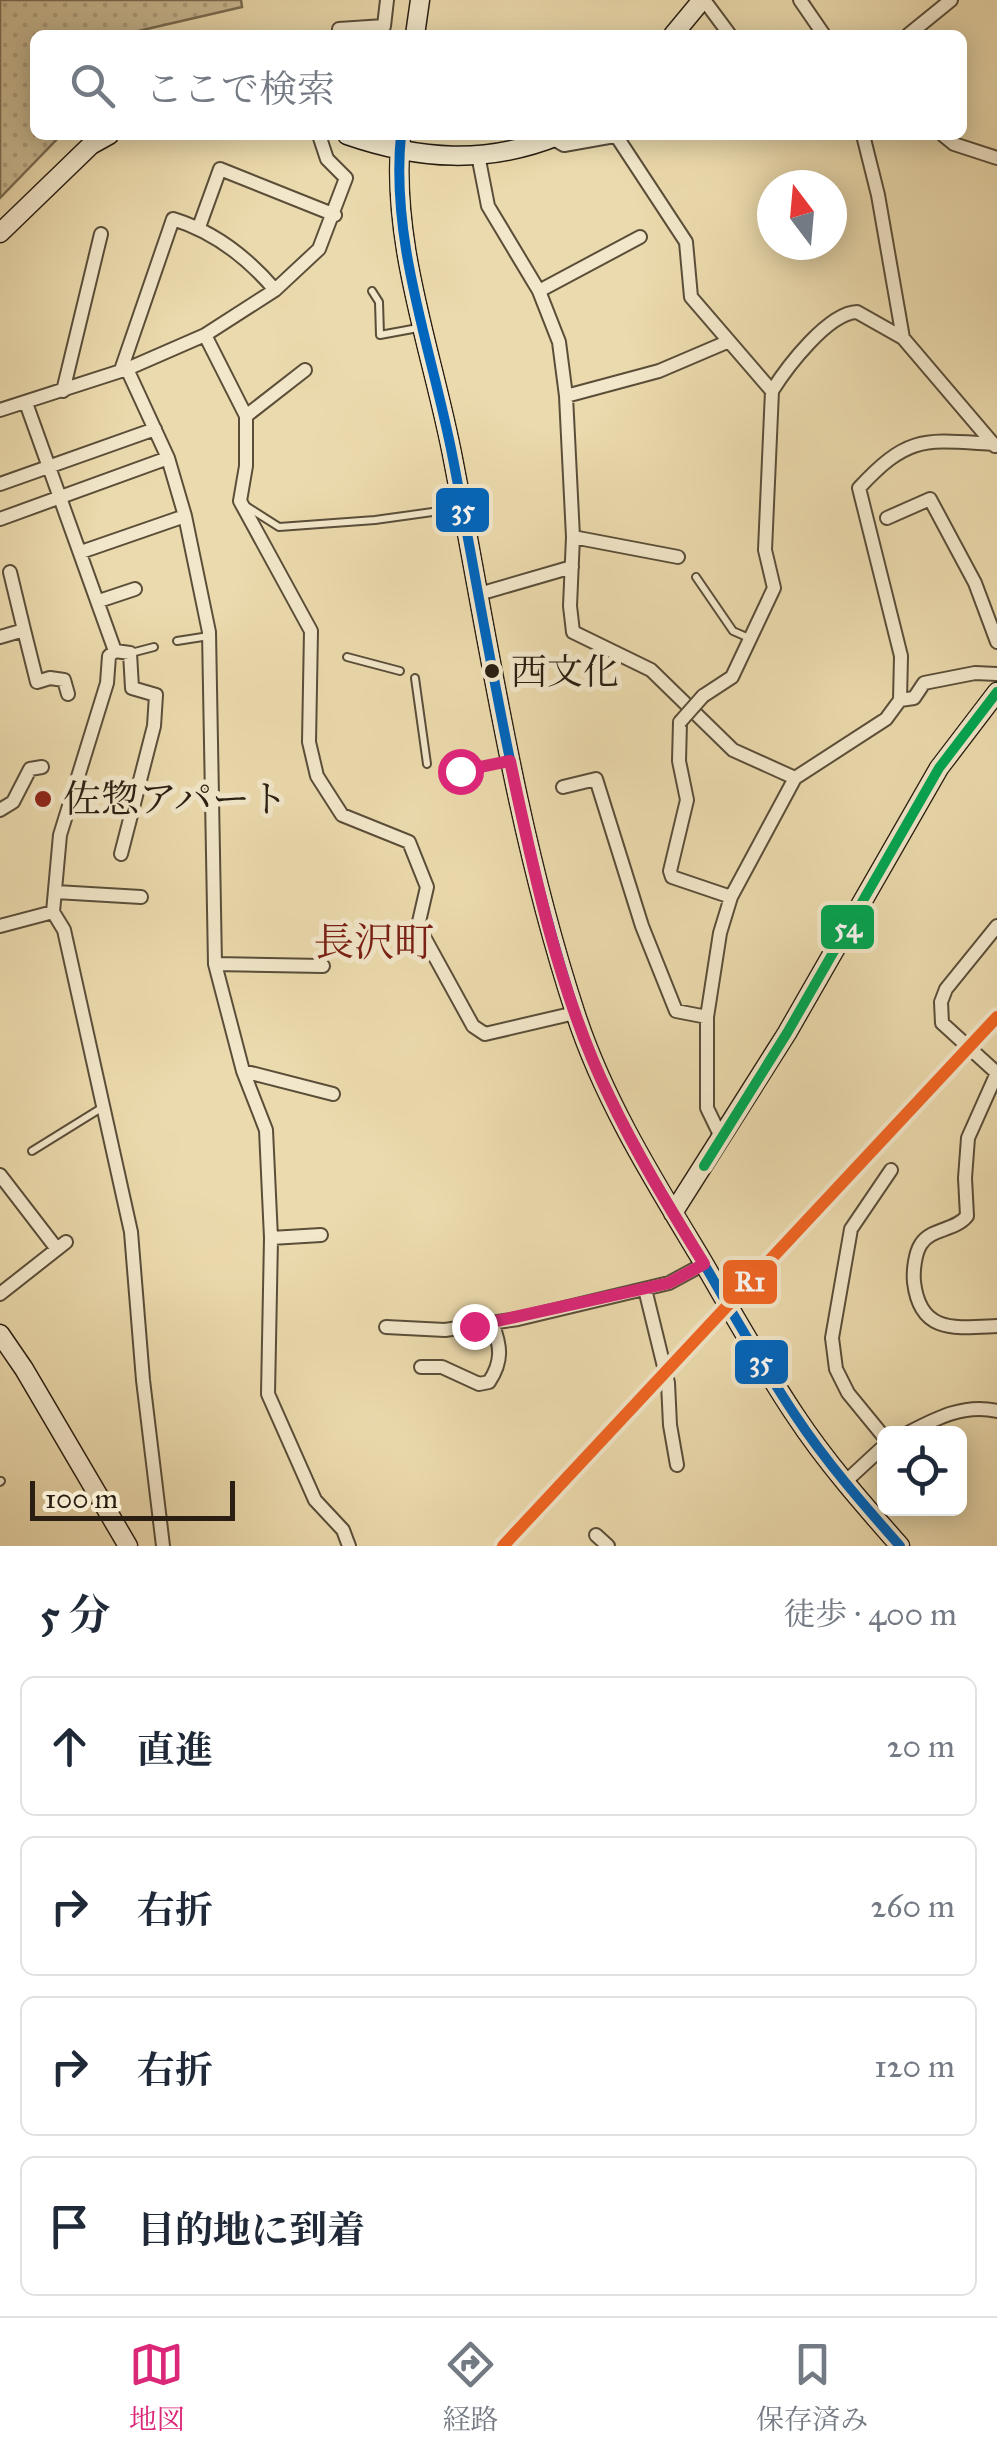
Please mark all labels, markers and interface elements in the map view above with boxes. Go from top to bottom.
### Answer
search box [30,30,967,140]
icon: search [65,58,120,113]
text: ここで検索 [145,66,335,112]
north arrow [757,170,847,260]
line badge: 35 [434,486,491,534]
text: 35 [451,492,475,527]
place label: 西文化 [511,650,619,694]
marker: 西文化 [482,661,502,681]
route start [438,749,484,795]
place label: 佐惣アパート [63,776,288,822]
marker: 佐惣アパート [32,788,54,810]
line badge: 54 [819,903,876,951]
text: 54 [834,910,863,945]
district label: 長沢町 [314,918,434,967]
line badge: R1 [721,1258,779,1306]
text: R1 [735,1264,765,1299]
route end [452,1304,498,1350]
line badge: 35 [733,1338,790,1386]
text: 35 [749,1344,773,1379]
map controls [877,1426,967,1516]
button: locate [877,1426,967,1516]
scale bar [30,1476,235,1520]
text: 100 m [45,1481,118,1516]
text: 5 分 [40,1589,111,1641]
text: 徒歩 · 400 m [783,1595,957,1634]
icon: ahead [42,1719,97,1774]
text: 直進 [137,1727,213,1773]
text: 20 m [887,1727,955,1766]
icon: right [42,1879,97,1934]
text: 右折 [137,1887,213,1933]
text: 260 m [870,1887,955,1926]
icon: right [42,2039,97,2094]
text: 右折 [137,2047,213,2093]
text: 120 m [874,2047,955,2086]
icon: arrive [42,2199,97,2254]
text: 目的地に到着 [137,2207,365,2253]
tab: 地図 [129,2337,185,2437]
tab: 経路 [442,2337,498,2437]
tab: 保存済み [756,2337,868,2437]

